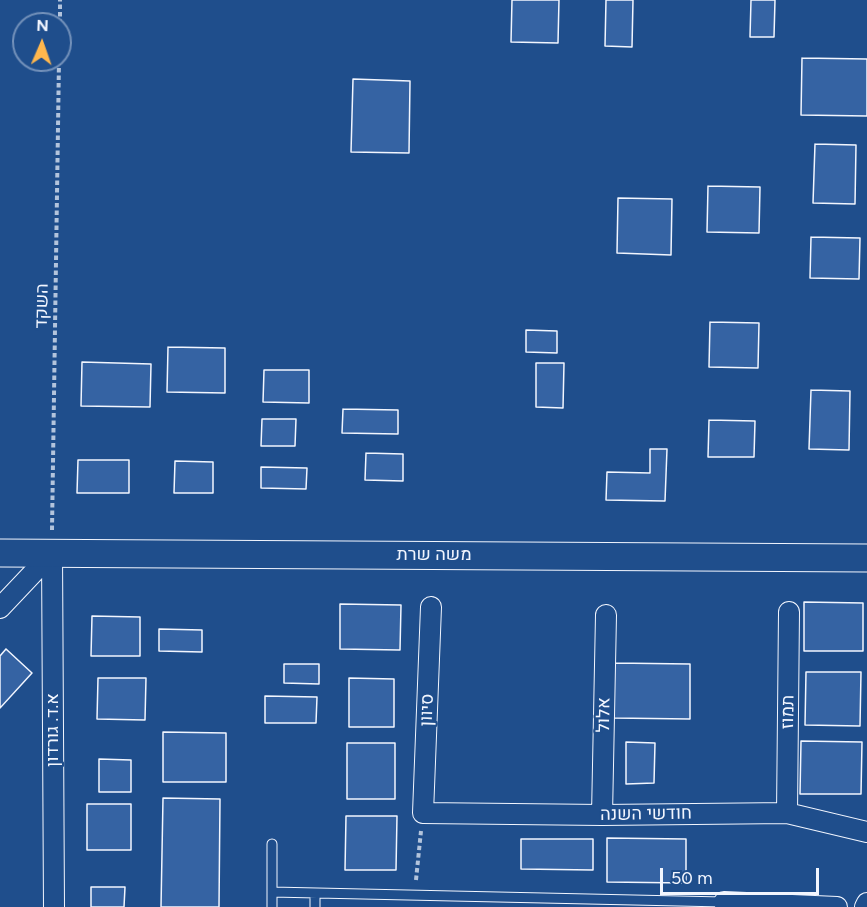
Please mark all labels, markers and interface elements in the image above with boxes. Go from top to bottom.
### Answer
north arrow [12,12,72,72]
text: N [36,16,49,35]
street label: השקד [31,283,53,329]
street label: משה שרת [396,544,472,566]
street label: א.ד. גורדון [42,693,64,767]
street label: סיוון [416,693,438,727]
street label: תמוז [777,695,799,729]
street label: אלול [593,697,615,733]
street label: חודשי השנה [600,802,692,826]
scale bar [663,856,822,894]
text: 50 m [671,867,713,889]

